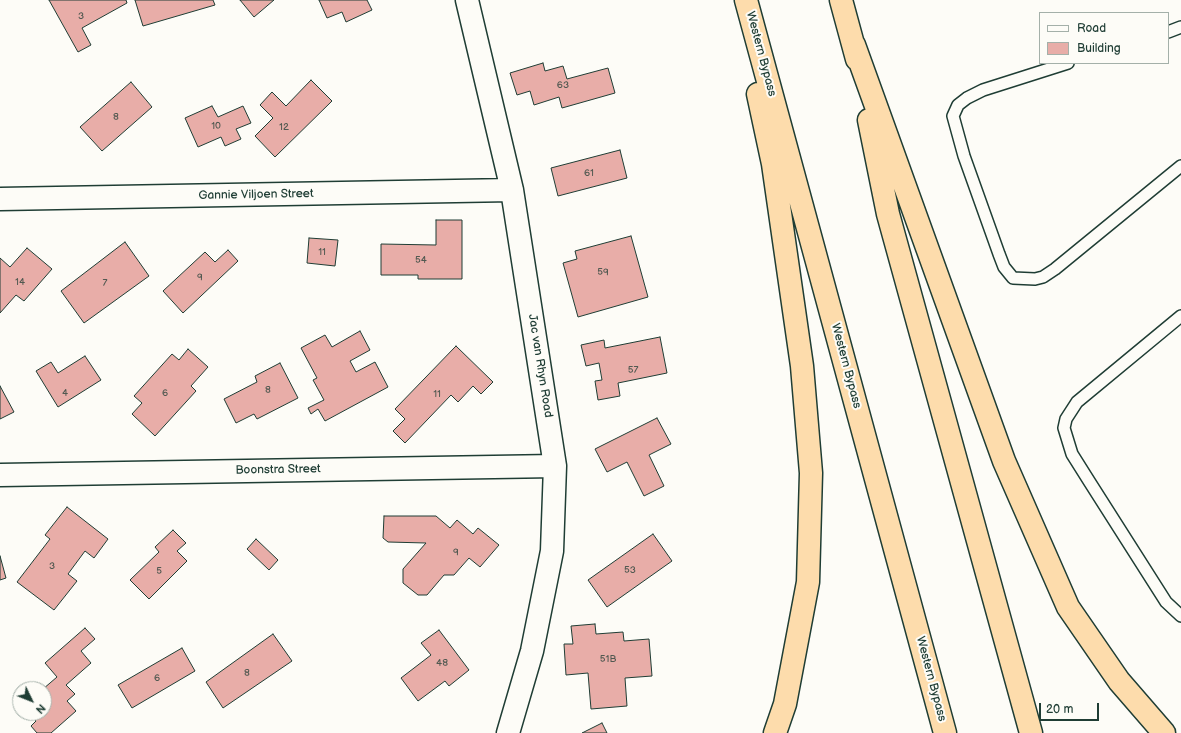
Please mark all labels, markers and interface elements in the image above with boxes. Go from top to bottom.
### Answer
house number: 3 [78,10,84,22]
street label: Western Bypass [743,10,779,98]
legend [1039,12,1169,64]
text: Road [1077,21,1106,36]
text: Building [1077,41,1121,56]
house number: 63 [557,79,569,91]
house number: 8 [113,111,119,123]
house number: 10 [211,120,221,132]
house number: 12 [279,121,289,133]
house number: 61 [584,167,594,179]
street label: Gannie Viljoen Street [198,187,314,203]
house number: 11 [318,246,326,258]
house number: 54 [415,254,427,266]
house number: 59 [597,266,609,278]
house number: 9 [197,271,203,283]
house number: 14 [15,276,25,288]
house number: 7 [103,277,107,289]
street label: Jac van Rhyn Road [525,313,555,419]
street label: Western Bypass [828,322,864,410]
house number: 57 [628,364,638,376]
house number: 8 [265,384,271,396]
house number: 4 [62,387,68,399]
house number: 6 [162,387,168,399]
house number: 11 [433,388,441,400]
street label: Boonstra Street [235,462,321,478]
house number: 9 [453,546,459,558]
house number: 3 [49,560,55,572]
house number: 53 [624,564,636,576]
house number: 5 [156,565,162,577]
street label: Western Bypass [913,635,949,723]
house number: 51B [600,653,616,665]
house number: 48 [436,657,448,669]
house number: 8 [244,667,250,679]
house number: 6 [154,672,160,684]
north arrow [12,681,52,721]
scale bar [1041,695,1101,721]
text: N [33,701,48,716]
text: 20 m [1046,702,1073,717]

